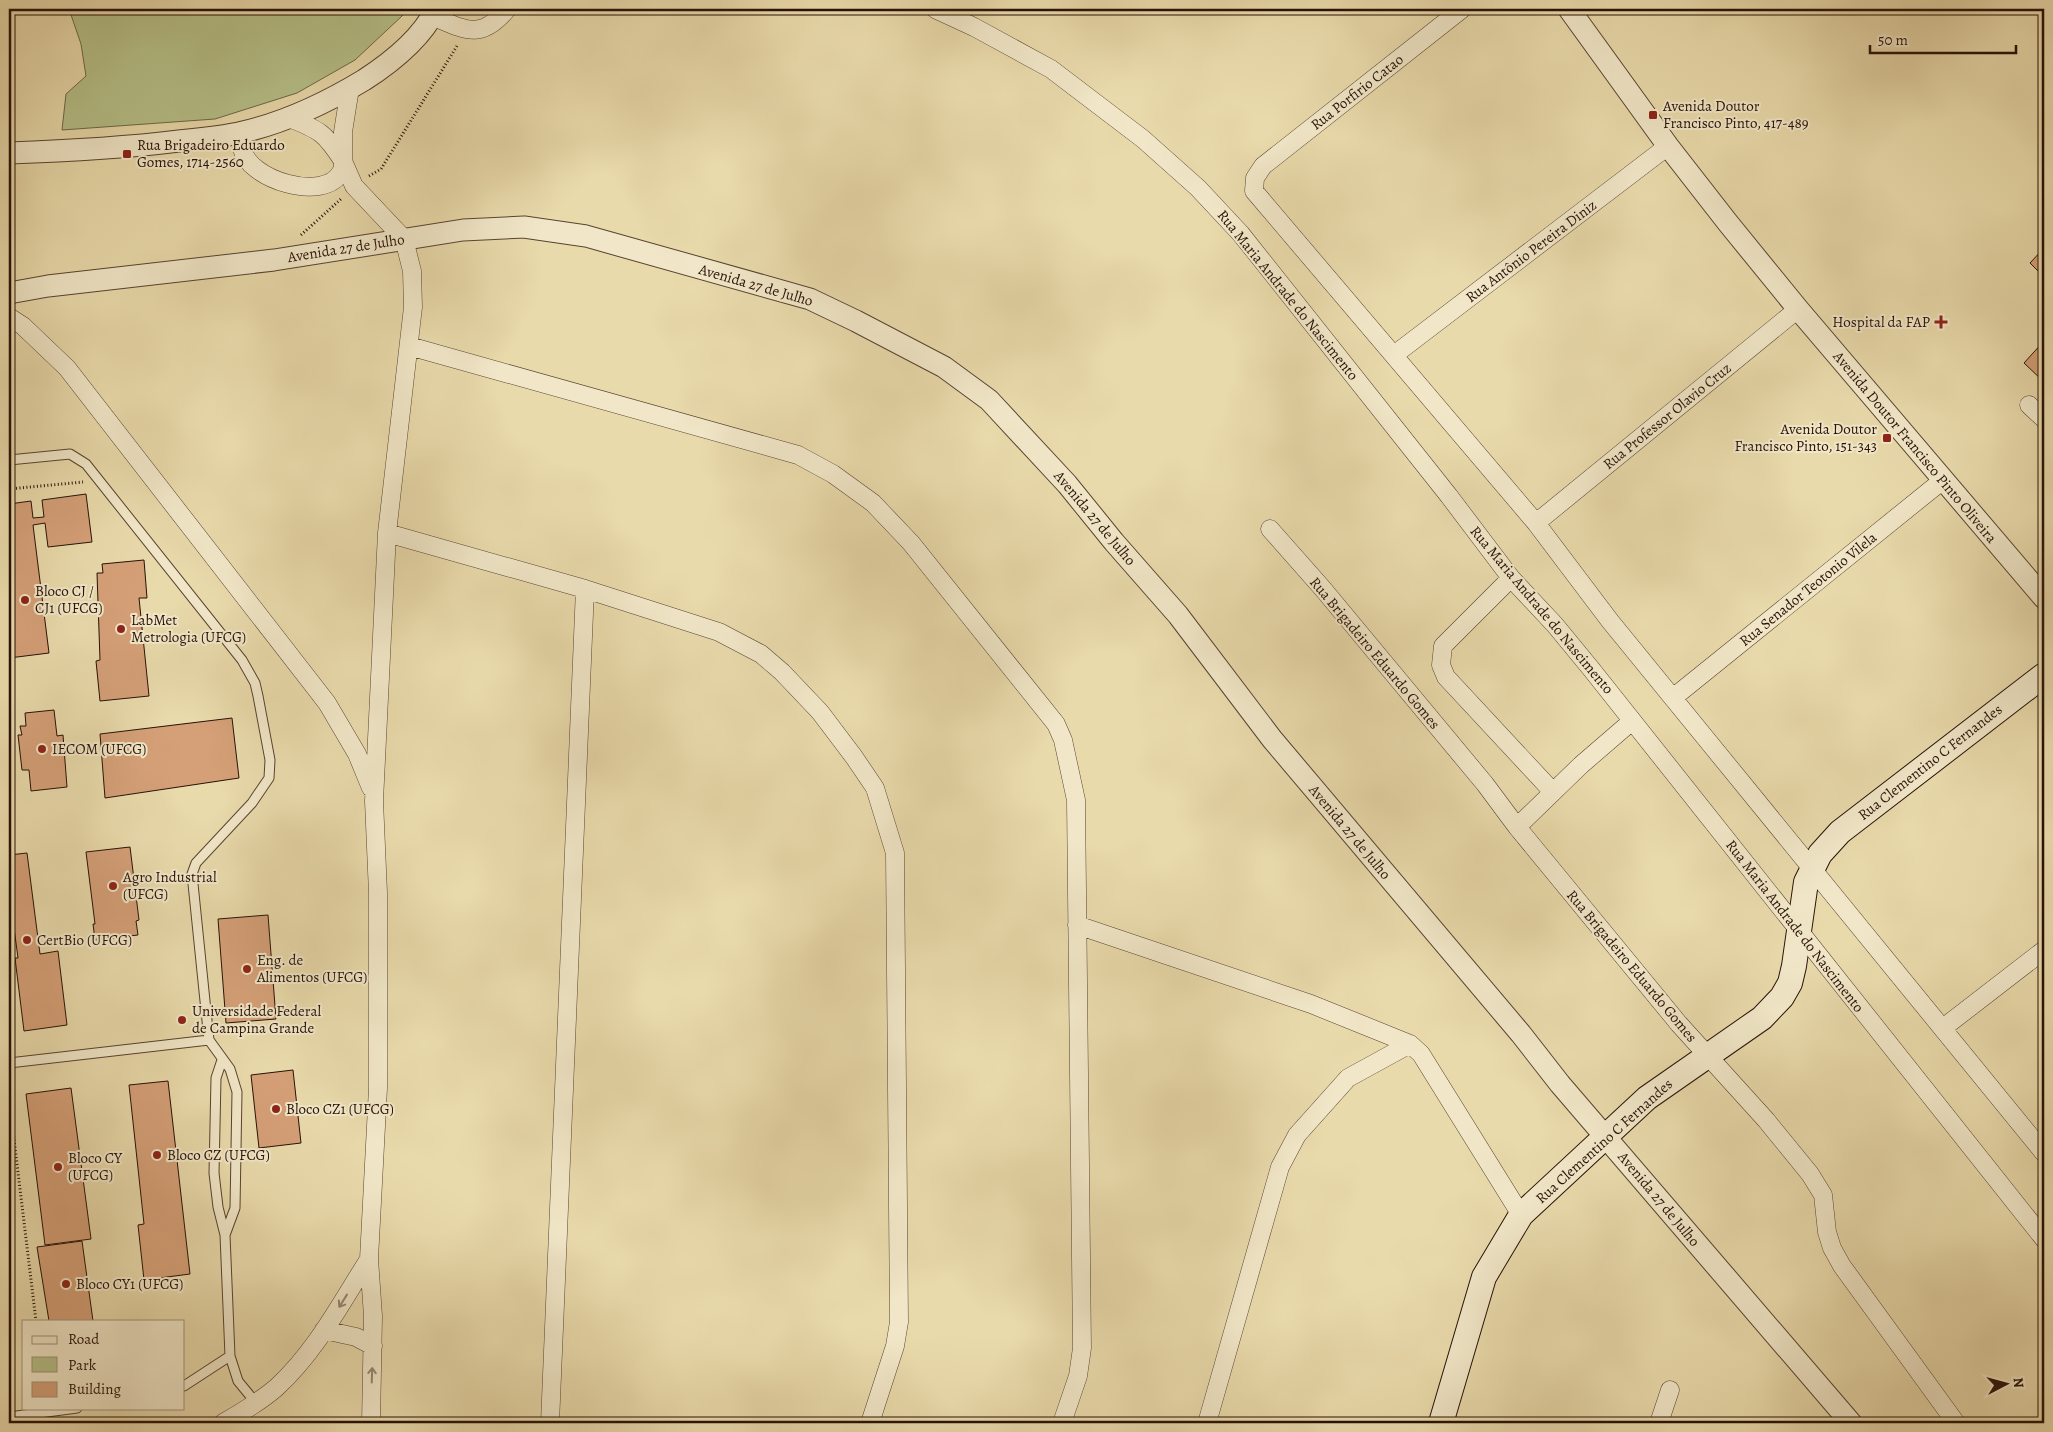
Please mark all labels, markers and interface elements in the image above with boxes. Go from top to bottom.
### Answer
scale bar [1870,22,2017,54]
text: 50 m [1878,30,1908,50]
street label: Rua Porfirio Catao [1306,49,1408,135]
place label: Avenida Doutor Francisco Pinto, 417-489 [1662,96,1809,133]
marker: Avenida Doutor Francisco Pinto, 417-489 [1647,109,1659,121]
place label: Rua Brigadeiro Eduardo Gomes, 1714-2560 [137,135,285,172]
marker: Rua Brigadeiro Eduardo Gomes, 1714-2560 [121,148,133,160]
street label: Rua Antônio Pereira Diniz [1461,195,1601,307]
street label: Rua Maria Andrade do Nascimento [1213,206,1363,384]
street label: Avenida 27 de Julho [285,229,406,267]
street label: Avenida 27 de Julho [696,259,815,311]
place label: Hospital da FAP [1832,312,1930,332]
marker: Hospital da FAP [1934,315,1948,329]
street label: Avenida Doutor Francisco Pinto Oliveira [1828,346,2001,547]
street label: Rua Professor Olavio Cruz [1599,358,1735,474]
place label: Avenida Doutor Francisco Pinto, 151-343 [1734,419,1877,456]
marker: Avenida Doutor Francisco Pinto, 151-343 [1881,432,1893,444]
street label: Avenida 27 de Julho [1049,466,1141,570]
street label: Rua Maria Andrade do Nascimento [1466,522,1618,698]
street label: Rua Senador Teotonio Vilela [1735,527,1881,651]
street label: Rua Brigadeiro Eduardo Gomes [1305,573,1445,733]
place label: Bloco CJ / CJ1 (UFCG) [35,581,103,618]
marker: Bloco CJ / CJ1 (UFCG) [19,594,31,606]
place label: LabMet Metrologia (UFCG) [131,610,246,647]
marker: LabMet Metrologia (UFCG) [115,623,127,635]
street label: Rua Clementino C Fernandes [1854,699,2006,825]
place label: IECOM (UFCG) [52,739,146,759]
marker: IECOM (UFCG) [36,743,48,755]
street label: Avenida 27 de Julho [1304,780,1396,884]
street label: Rua Maria Andrade do Nascimento [1721,836,1869,1016]
place label: Agro Industrial (UFCG) [122,867,217,904]
marker: Agro Industrial (UFCG) [107,880,119,892]
street label: Rua Brigadeiro Eduardo Gomes [1562,886,1702,1046]
place label: CertBio (UFCG) [37,930,132,950]
marker: CertBio (UFCG) [21,934,33,946]
place label: Eng. de Alimentos (UFCG) [256,950,367,987]
marker: Eng. de Alimentos (UFCG) [241,963,253,975]
place label: Universidade Federal de Campina Grande [192,1001,321,1038]
marker: Universidade Federal de Campina Grande [176,1014,188,1026]
street label: Rua Clementino C Fernandes [1531,1074,1677,1208]
place label: Bloco CZ1 (UFCG) [286,1099,394,1119]
marker: Bloco CZ1 (UFCG) [270,1103,282,1115]
place label: Bloco CZ (UFCG) [167,1145,270,1165]
street label: Avenida 27 de Julho [1613,1147,1705,1251]
place label: Bloco CY (UFCG) [68,1148,123,1185]
marker: Bloco CZ (UFCG) [151,1149,163,1161]
marker: Bloco CY (UFCG) [52,1161,64,1173]
place label: Bloco CY1 (UFCG) [76,1274,183,1294]
marker: Bloco CY1 (UFCG) [60,1278,72,1290]
one-way arrow [337,1293,347,1307]
legend [22,1320,185,1410]
text: Road [68,1329,100,1349]
text: Park [68,1355,97,1375]
north arrow [1980,1360,2030,1410]
one-way arrow [367,1367,377,1383]
text: N [2008,1377,2028,1389]
text: Building [68,1379,121,1399]

